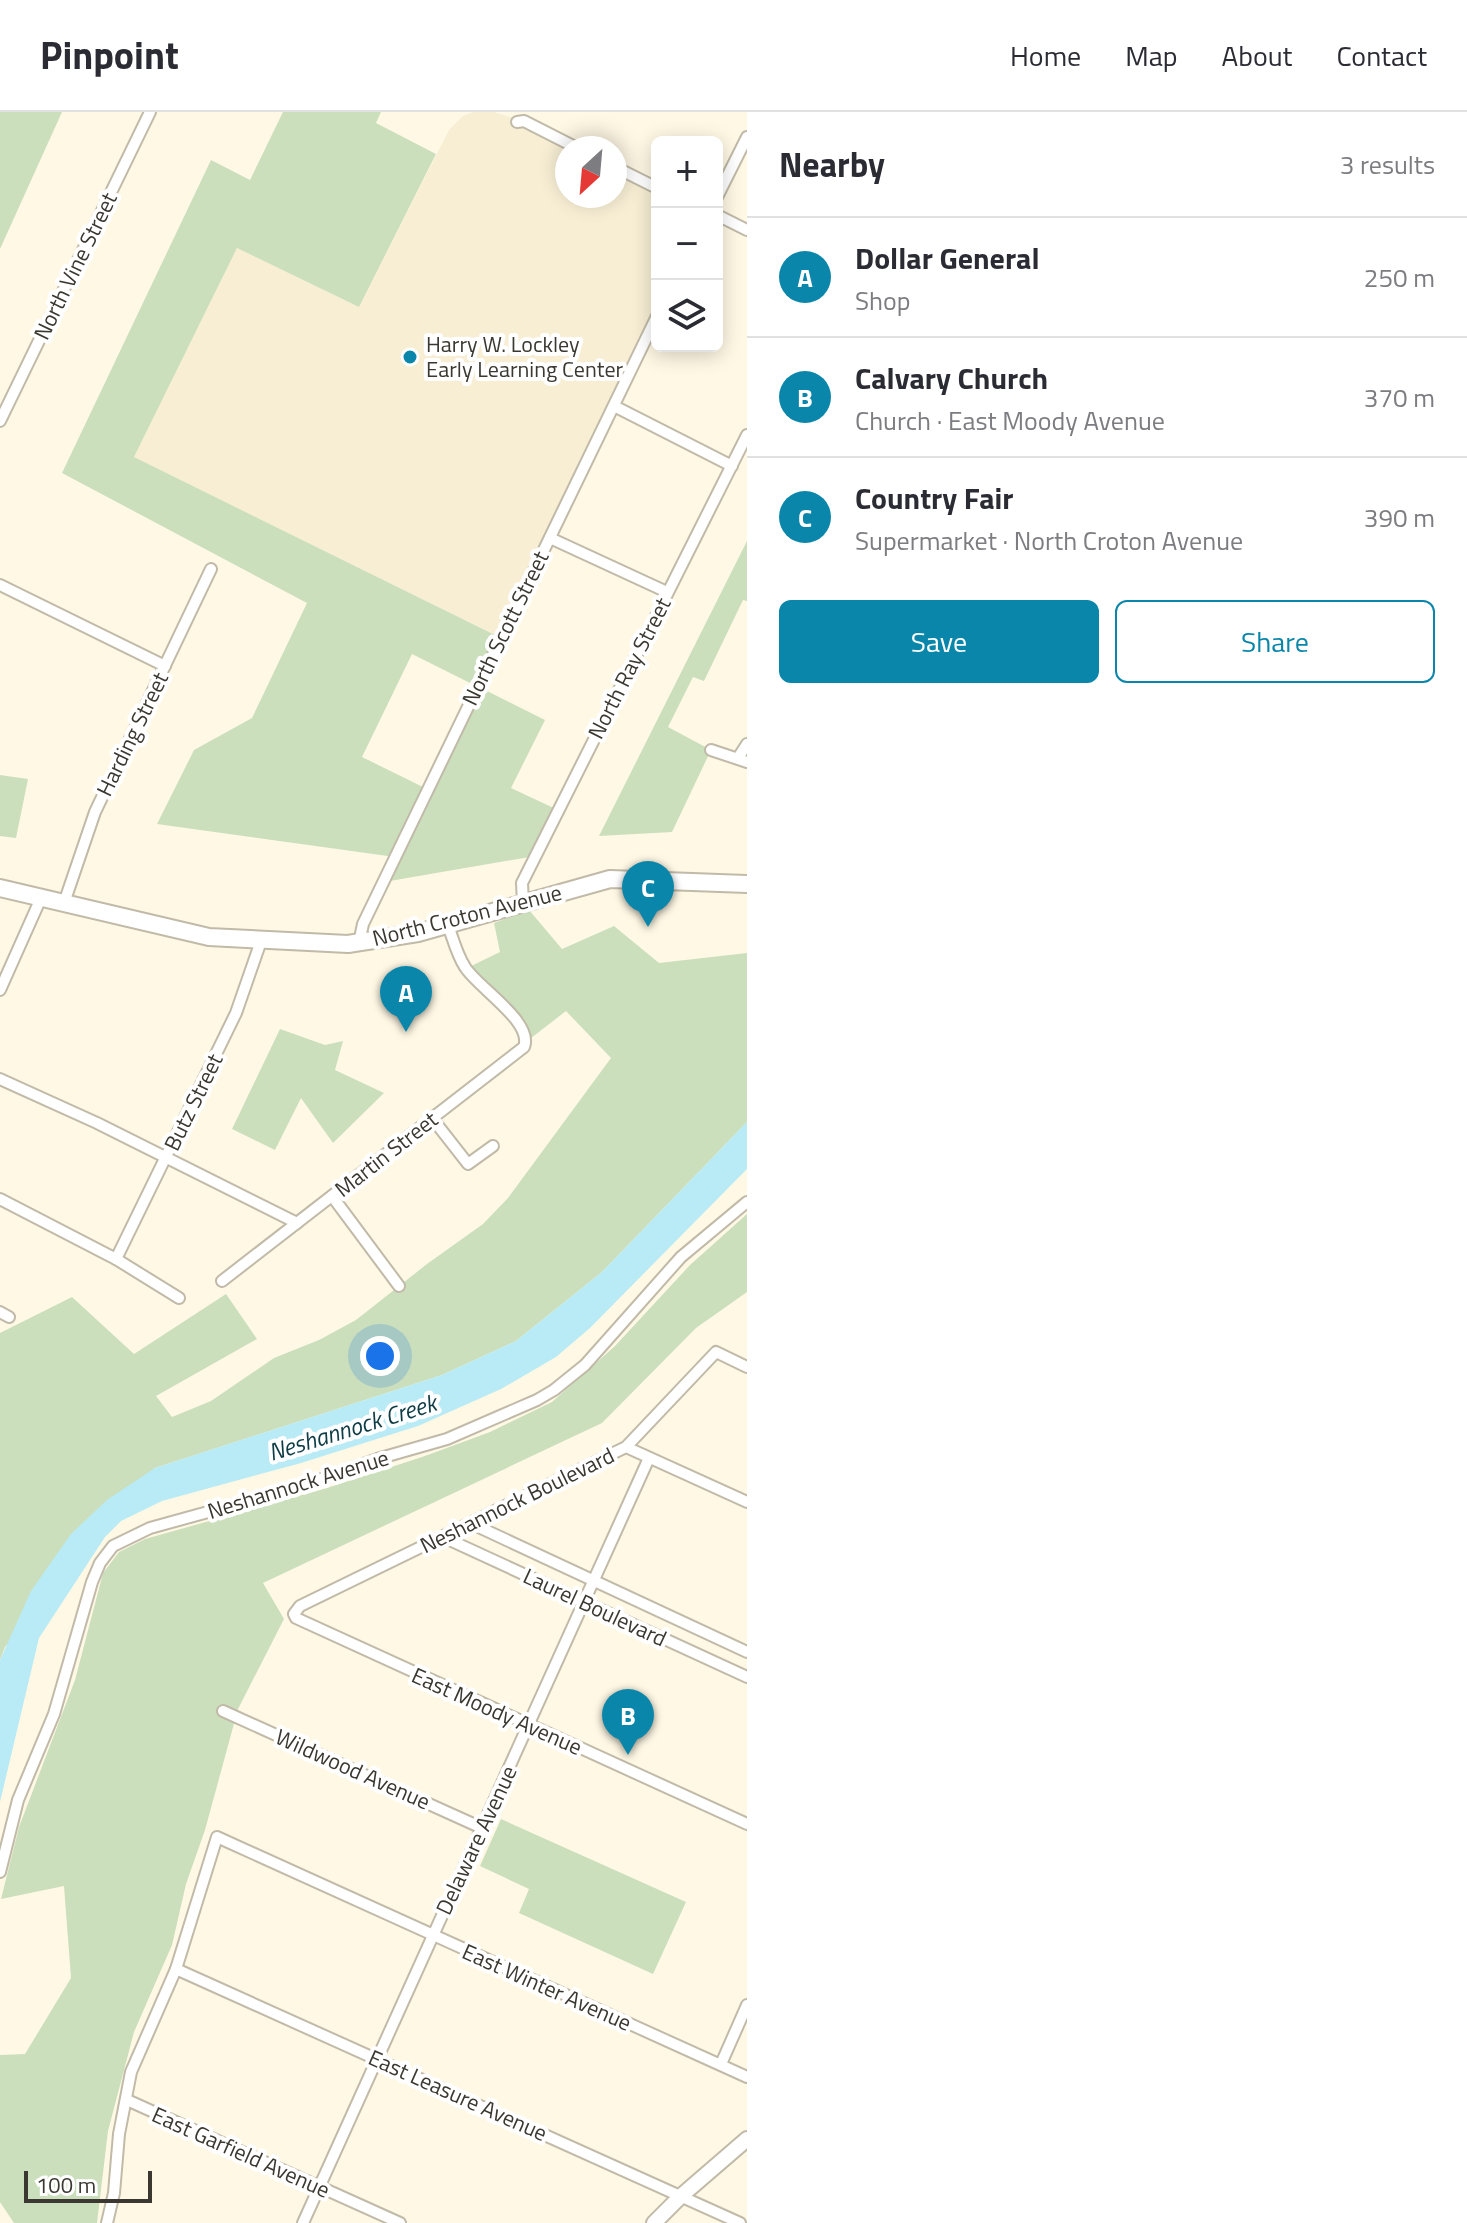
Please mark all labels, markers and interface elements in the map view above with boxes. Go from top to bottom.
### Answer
text: Pinpoint [40,26,179,84]
text: Home [1010,34,1081,77]
text: Map [1125,34,1178,77]
text: About [1222,34,1292,77]
text: Contact [1336,34,1427,77]
north arrow [555,136,627,208]
map controls [651,136,723,352]
button: + [651,136,723,208]
text: Nearby [779,138,885,190]
text: 3 results [1340,145,1435,184]
street label: North Vine Street [25,186,126,346]
button: − [651,208,723,280]
text: Dollar General [855,235,1040,281]
text: A [797,258,813,297]
text: 250 m [1364,258,1435,297]
button: layers [651,280,723,352]
text: Shop [855,281,910,320]
place label: Harry W. Lockley Early Learning Center [426,327,624,386]
marker: Harry W. Lockley Early Learning Center [401,348,419,366]
text: Calvary Church [855,355,1048,401]
text: B [797,378,813,417]
text: 370 m [1364,378,1435,417]
text: Church · East Moody Avenue [855,401,1165,440]
text: Country Fair [855,475,1014,521]
text: C [798,498,812,537]
text: 390 m [1364,498,1435,537]
text: Supermarket · North Croton Avenue [855,521,1243,560]
street label: North Scott Street [453,545,557,711]
street label: North Ray Street [579,591,679,745]
button: Save [779,600,1099,683]
button: Share [1115,600,1435,683]
street label: Harding Street [87,666,177,802]
pin: C [622,861,674,927]
street label: North Croton Avenue [369,875,565,955]
pin: A [380,966,432,1032]
street label: Butz Street [155,1047,231,1156]
street label: Martin Street [327,1103,445,1205]
your location [360,1336,400,1376]
water label: Neshannock Creek [264,1383,444,1470]
street label: Neshannock Boulevard [414,1438,620,1562]
street label: Neshannock Avenue [203,1440,393,1528]
street label: Laurel Boulevard [518,1559,672,1655]
street label: East Moody Avenue [406,1658,588,1764]
pin: B [602,1689,654,1755]
street label: Wildwood Avenue [270,1720,436,1818]
street label: Delaware Avenue [427,1760,525,1920]
street label: East Winter Avenue [457,1934,637,2040]
street label: East Leasure Avenue [363,2040,553,2150]
street label: East Garfield Avenue [146,2097,336,2207]
scale bar [24,2167,152,2203]
text: 100 m [36,2168,96,2202]

